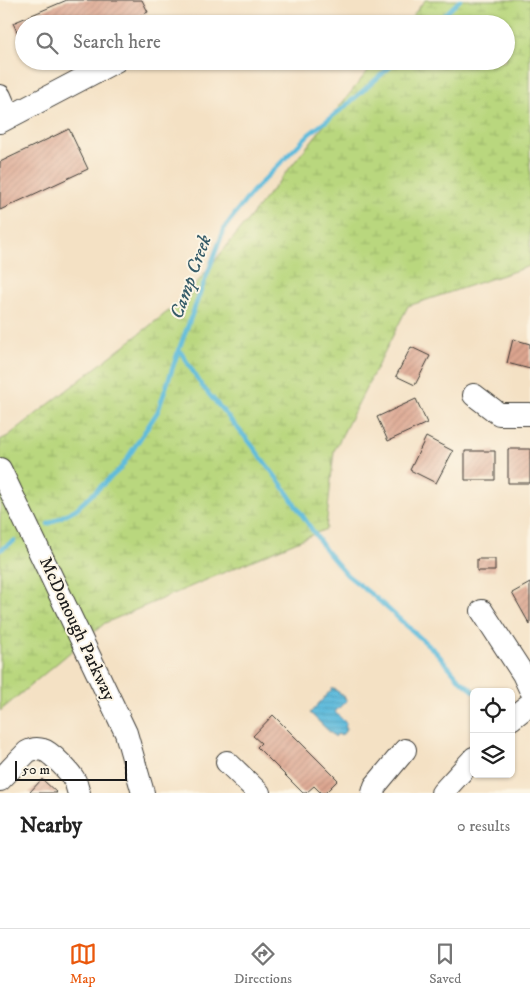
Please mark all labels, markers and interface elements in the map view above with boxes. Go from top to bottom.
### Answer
search box [15,15,515,70]
icon: search [33,29,61,57]
text: Search here [73,31,161,54]
water label: Camp Creek [165,232,218,322]
street label: McDonough Parkway [34,554,120,705]
map controls [470,688,515,778]
button: locate [470,688,515,733]
button: layers [470,733,515,778]
scale bar [15,758,128,781]
text: 50 m [22,761,50,779]
text: Nearby [20,813,82,839]
text: 0 results [457,816,510,836]
tab: Map [69,940,97,988]
tab: Directions [234,940,292,988]
tab: Saved [429,940,461,988]

